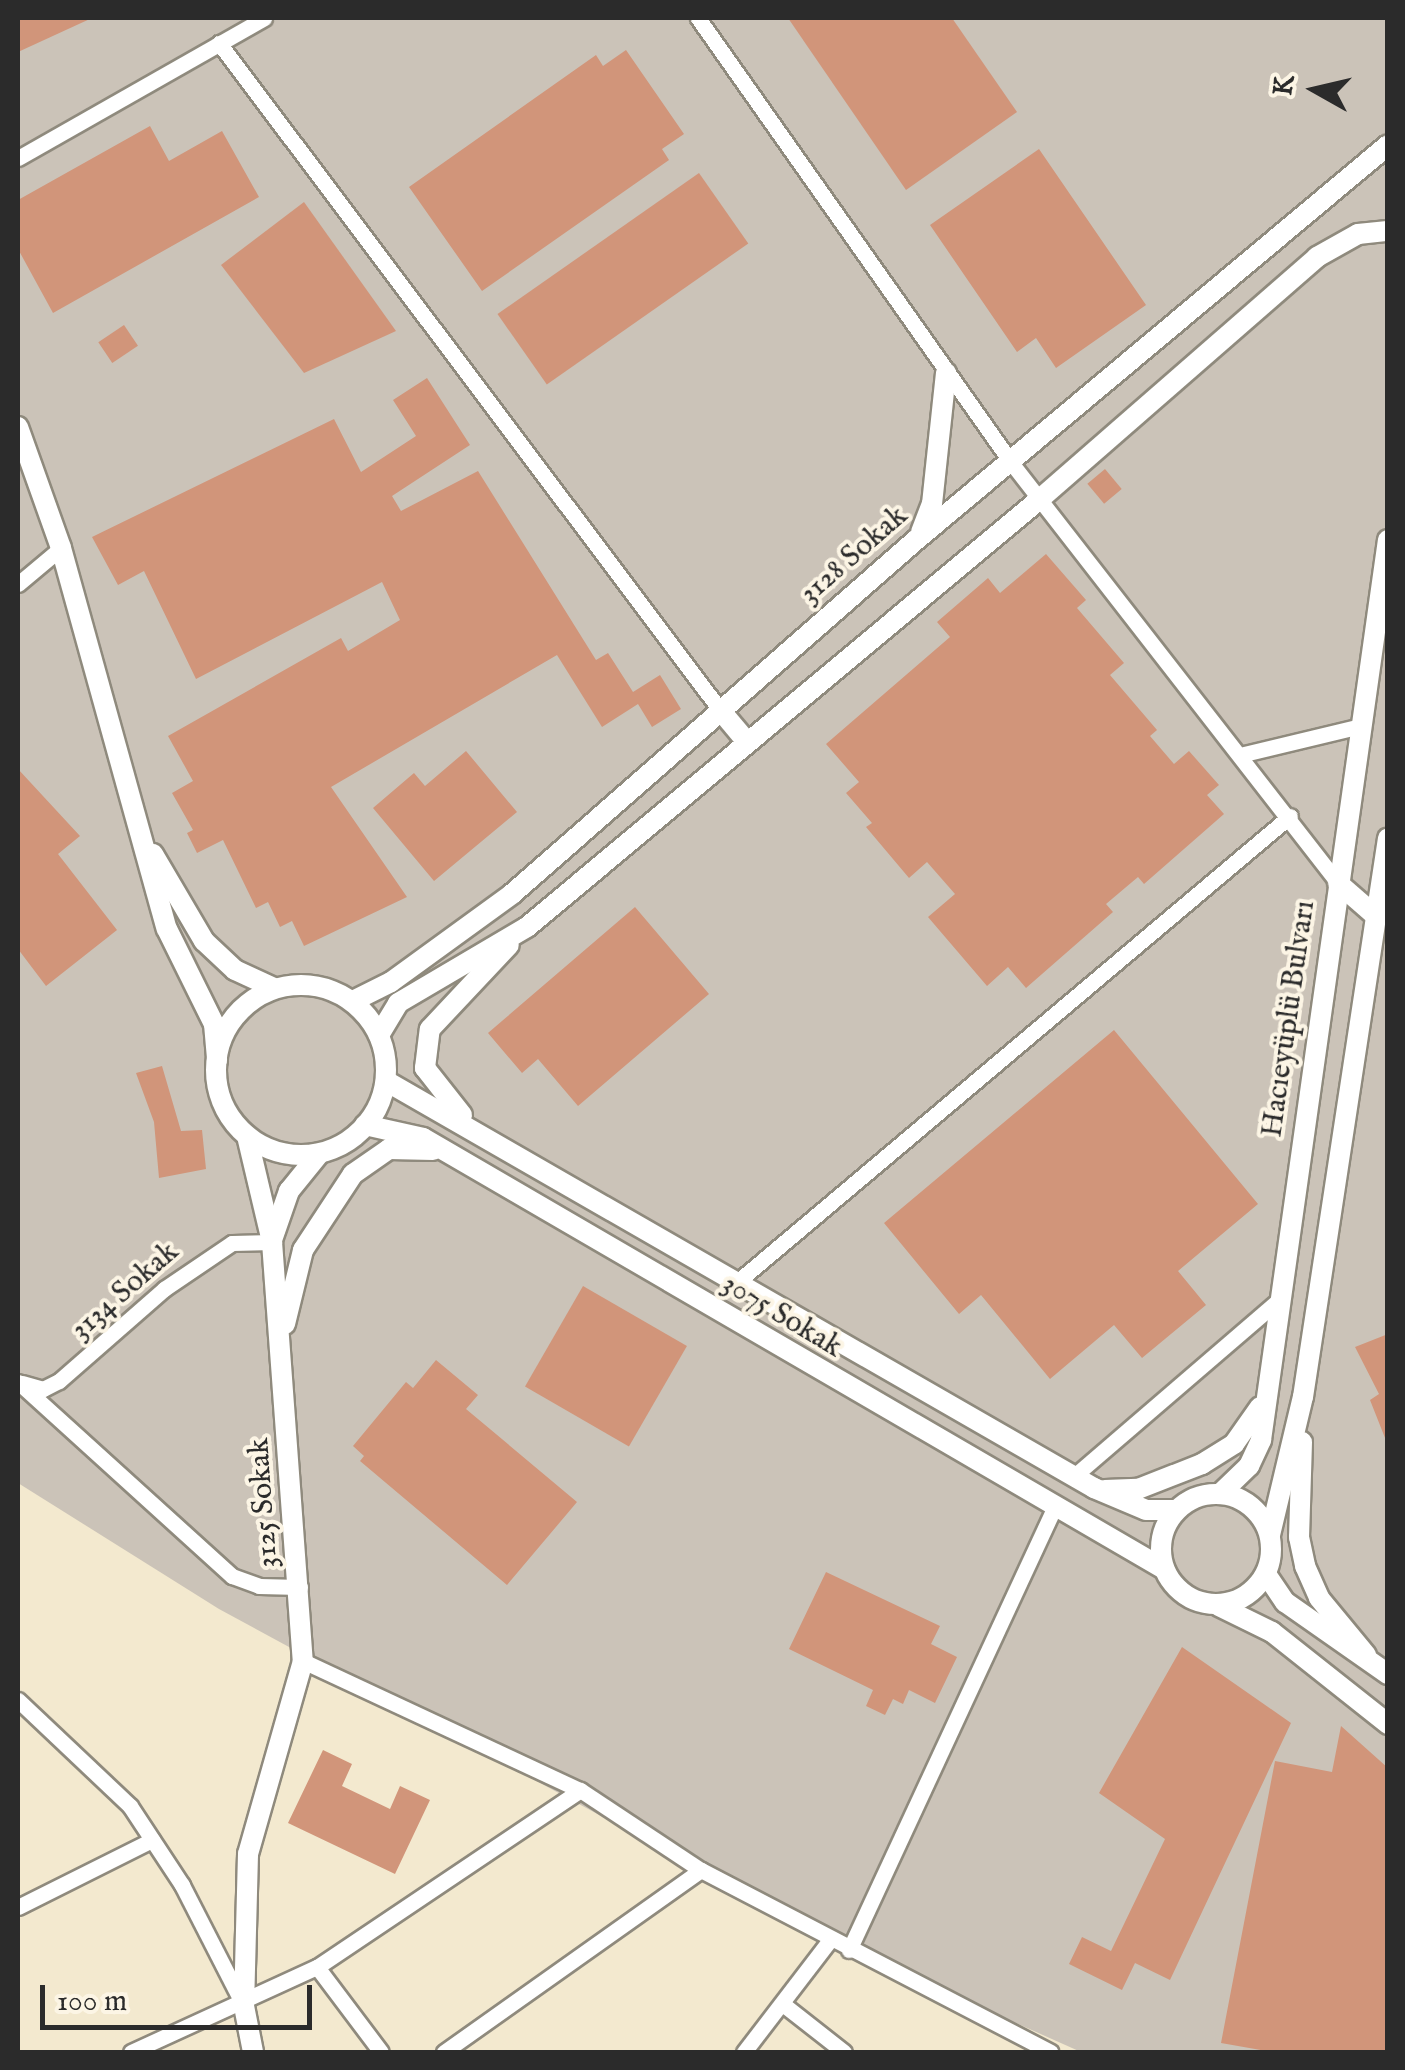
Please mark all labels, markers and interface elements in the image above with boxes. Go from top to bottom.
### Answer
north arrow [1265,40,1365,140]
text: K [1266,73,1304,98]
street label: 3128 Sokak [793,498,915,612]
street label: Hacıeyüplü Bulvarı [1255,898,1323,1140]
street label: 3134 Sokak [64,1234,186,1348]
street label: 3075 Sokak [715,1266,849,1366]
street label: 3125 Sokak [241,1437,287,1569]
scale bar [45,1965,318,2027]
text: 100 m [57,1983,127,2021]

